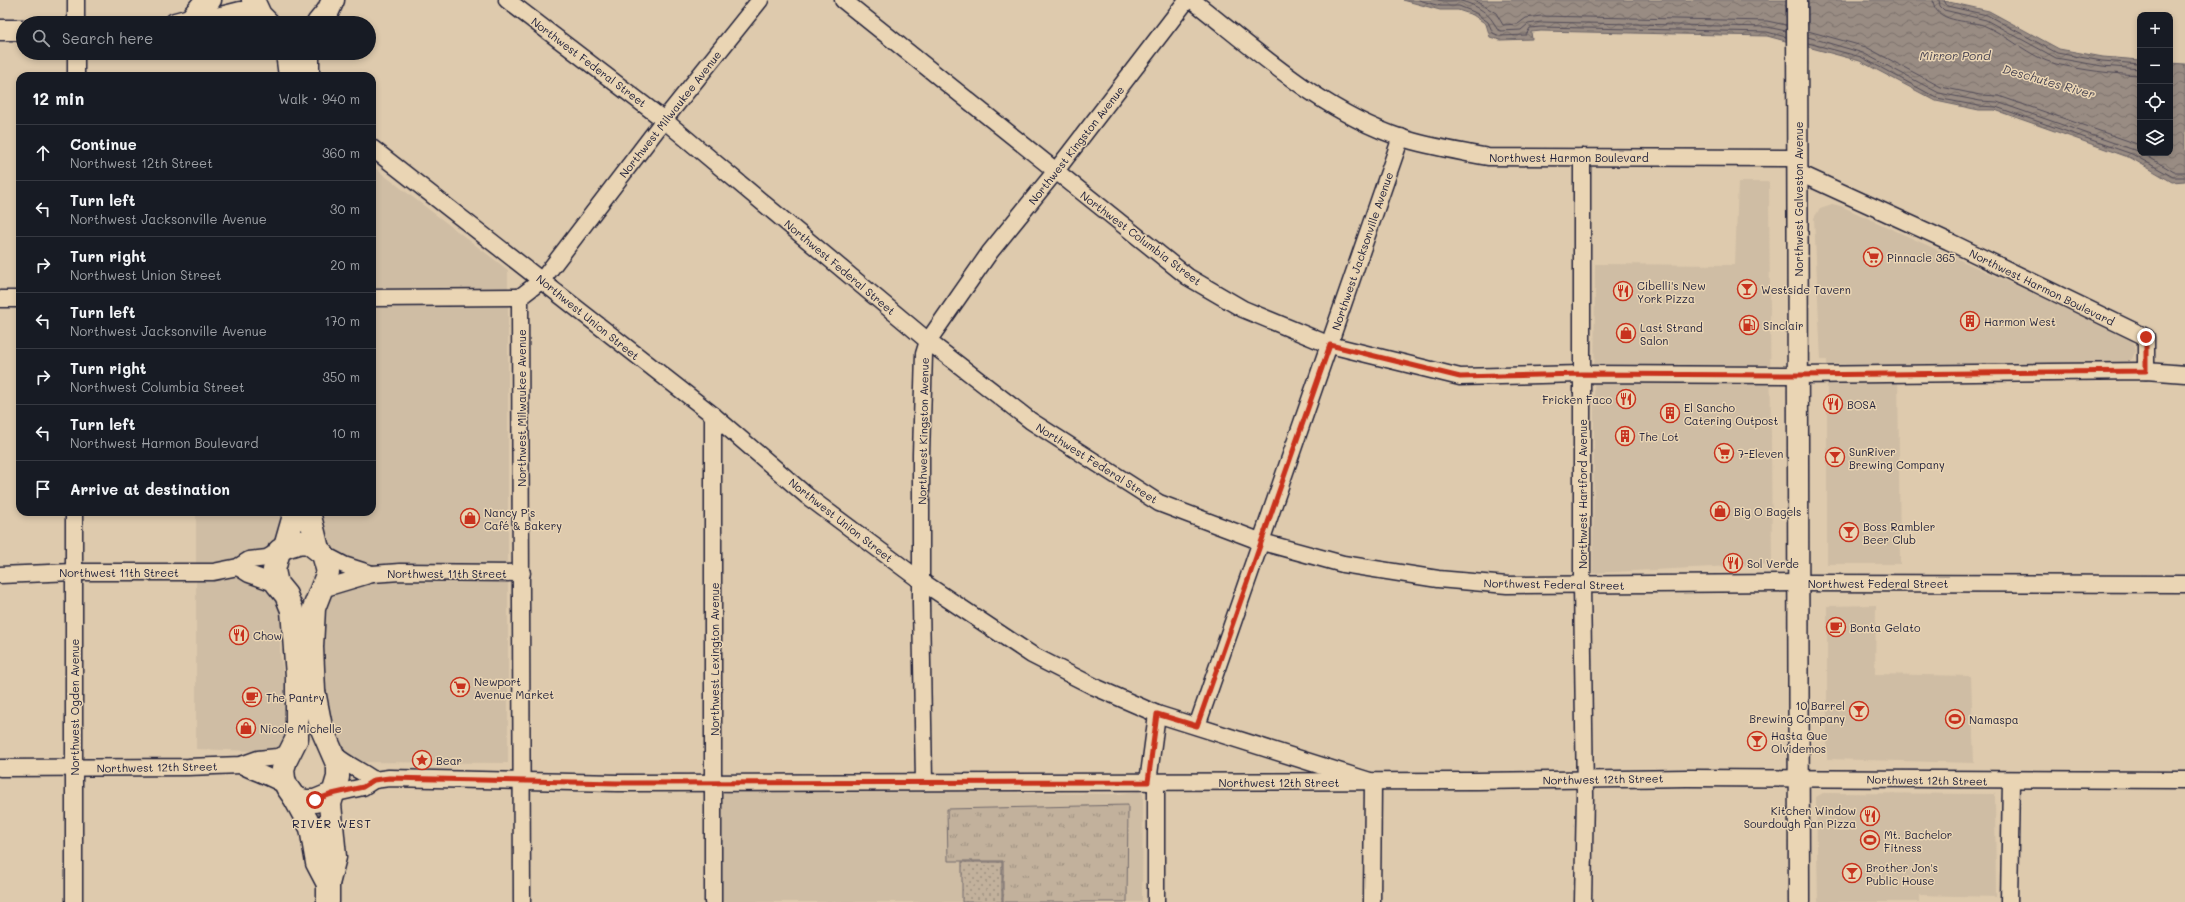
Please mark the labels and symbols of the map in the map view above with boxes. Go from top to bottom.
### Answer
street label: Northwest Federal Street [528,14,650,110]
street label: Northwest Milwaukee Avenue [616,47,725,181]
water label: Mirror Pond [1920,47,1992,63]
water label: Deschutes River [2001,60,2097,102]
street label: Northwest Kingston Avenue [1025,82,1127,208]
street label: Northwest Galveston Avenue [1791,121,1806,277]
street label: Northwest Harmon Boulevard [1489,150,1649,165]
street label: Northwest Jacksonville Avenue [1328,170,1396,332]
street label: Northwest Columbia Street [1077,187,1205,289]
street label: Northwest Federal Street [781,216,899,318]
street label: Northwest Harmon Boulevard [1967,245,2117,329]
supermarket icon: Pinnacle 365 [1862,246,1884,268]
place label: Pinnacle 365 [1887,250,1955,265]
street label: Northwest Union Street [533,271,643,363]
place label: Cibelli's New York Pizza [1637,278,1706,306]
bar icon: Westside Tavern [1736,278,1758,300]
restaurant icon: Cibelli's New York Pizza [1612,280,1634,302]
place label: Westside Tavern [1761,282,1851,297]
building icon: Harmon West [1959,310,1981,332]
fuel station icon: Sinclair [1738,314,1760,336]
place label: Harmon West [1984,314,2056,329]
place label: Sinclair [1763,318,1804,333]
place label: Last Strand Salon [1640,320,1703,348]
shop icon: Last Strand Salon [1615,322,1637,344]
route end [2137,328,2155,346]
street label: Northwest Milwaukee Avenue [514,329,529,487]
street label: Northwest Kingston Avenue [914,357,932,505]
restaurant icon: Fricken Faco [1615,388,1637,410]
place label: Fricken Faco [1542,392,1612,407]
restaurant icon: BOSA [1822,393,1844,415]
place label: BOSA [1847,397,1876,412]
place label: El Sancho Catering Outpost [1684,400,1778,428]
building icon: El Sancho Catering Outpost [1659,402,1681,424]
street label: Northwest Federal Street [1033,419,1161,507]
street label: Northwest Hartford Avenue [1575,419,1590,569]
building icon: The Lot [1614,425,1636,447]
place label: The Lot [1639,429,1679,444]
supermarket icon: 7-Eleven [1713,442,1735,464]
place label: SunRiver Brewing Company [1849,444,1945,472]
place label: 7-Eleven [1738,446,1783,461]
bar icon: SunRiver Brewing Company [1824,446,1846,468]
street label: Northwest Union Street [786,475,896,565]
shop icon: Big O Bagels [1709,500,1731,522]
place label: Big O Bagels [1734,504,1801,519]
place label: Nancy P's Café & Bakery [484,505,562,533]
shop icon: Nancy P's Café & Bakery [459,507,481,529]
place label: Boss Rambler Beer Club [1863,519,1935,547]
bar icon: Boss Rambler Beer Club [1838,521,1860,543]
restaurant icon: Sol Verde [1722,552,1744,574]
place label: Sol Verde [1747,556,1799,571]
street label: Northwest 11th Street [59,565,179,580]
street label: Northwest 11th Street [387,566,507,581]
street label: Northwest Federal Street [1484,575,1625,593]
street label: Northwest Federal Street [1808,576,1948,591]
street label: Northwest Lexington Avenue [707,582,722,736]
cafe icon: Bonta Gelato [1825,616,1847,638]
place label: Bonta Gelato [1850,620,1921,635]
restaurant icon: Chow [228,624,250,646]
place label: Chow [253,628,282,643]
street label: Northwest Ogden Avenue [67,638,82,775]
place label: Newport Avenue Market [474,674,554,702]
supermarket icon: Newport Avenue Market [449,676,471,698]
cafe icon: The Pantry [241,686,263,708]
place label: The Pantry [266,690,325,705]
place label: 10 Barrel Brewing Company [1749,698,1845,726]
bar icon: 10 Barrel Brewing Company [1848,700,1870,722]
sports icon: Namaspa [1944,708,1966,730]
place label: Namaspa [1969,712,2019,727]
shop icon: Nicole Michelle [235,717,257,739]
place label: Nicole Michelle [260,721,342,736]
place label: Hasta Que Olvidemos [1771,728,1828,756]
bar icon: Hasta Que Olvidemos [1746,730,1768,752]
place icon: Bear [411,749,433,771]
place label: Bear [436,753,462,768]
street label: Northwest 12th Street [96,758,218,776]
street label: Northwest 12th Street [1542,770,1664,788]
street label: Northwest 12th Street [1866,771,1988,789]
street label: Northwest 12th Street [1219,775,1340,790]
route start [306,791,324,809]
place label: Kitchen Window Sourdough Pan Pizza [1744,803,1856,831]
restaurant icon: Kitchen Window Sourdough Pan Pizza [1859,805,1881,827]
district label: RIVER WEST [292,815,372,831]
place label: Mt. Bachelor Fitness [1884,827,1952,855]
sports icon: Mt. Bachelor Fitness [1859,829,1881,851]
place label: Brother Jon's Public House [1866,860,1938,888]
bar icon: Brother Jon's Public House [1841,862,1863,884]

